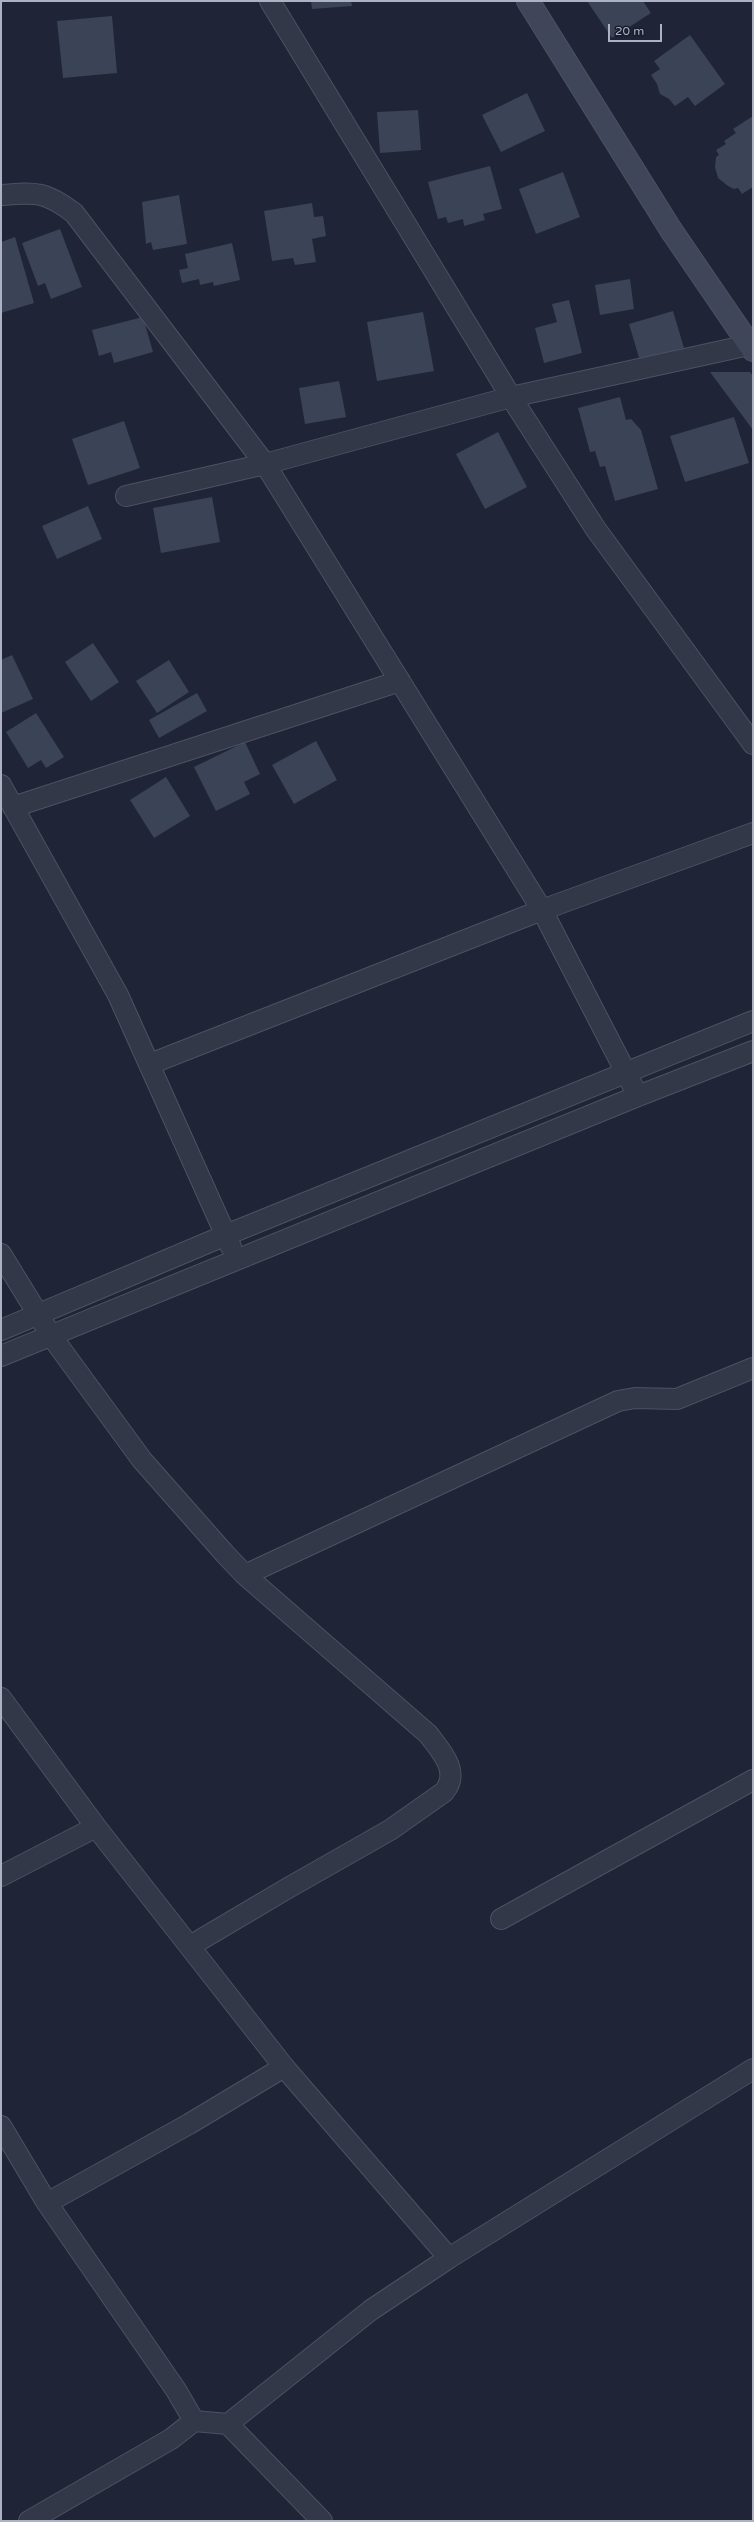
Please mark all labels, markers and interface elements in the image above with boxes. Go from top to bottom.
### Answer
scale bar [610,16,664,42]
text: 20 m [615,24,644,38]

